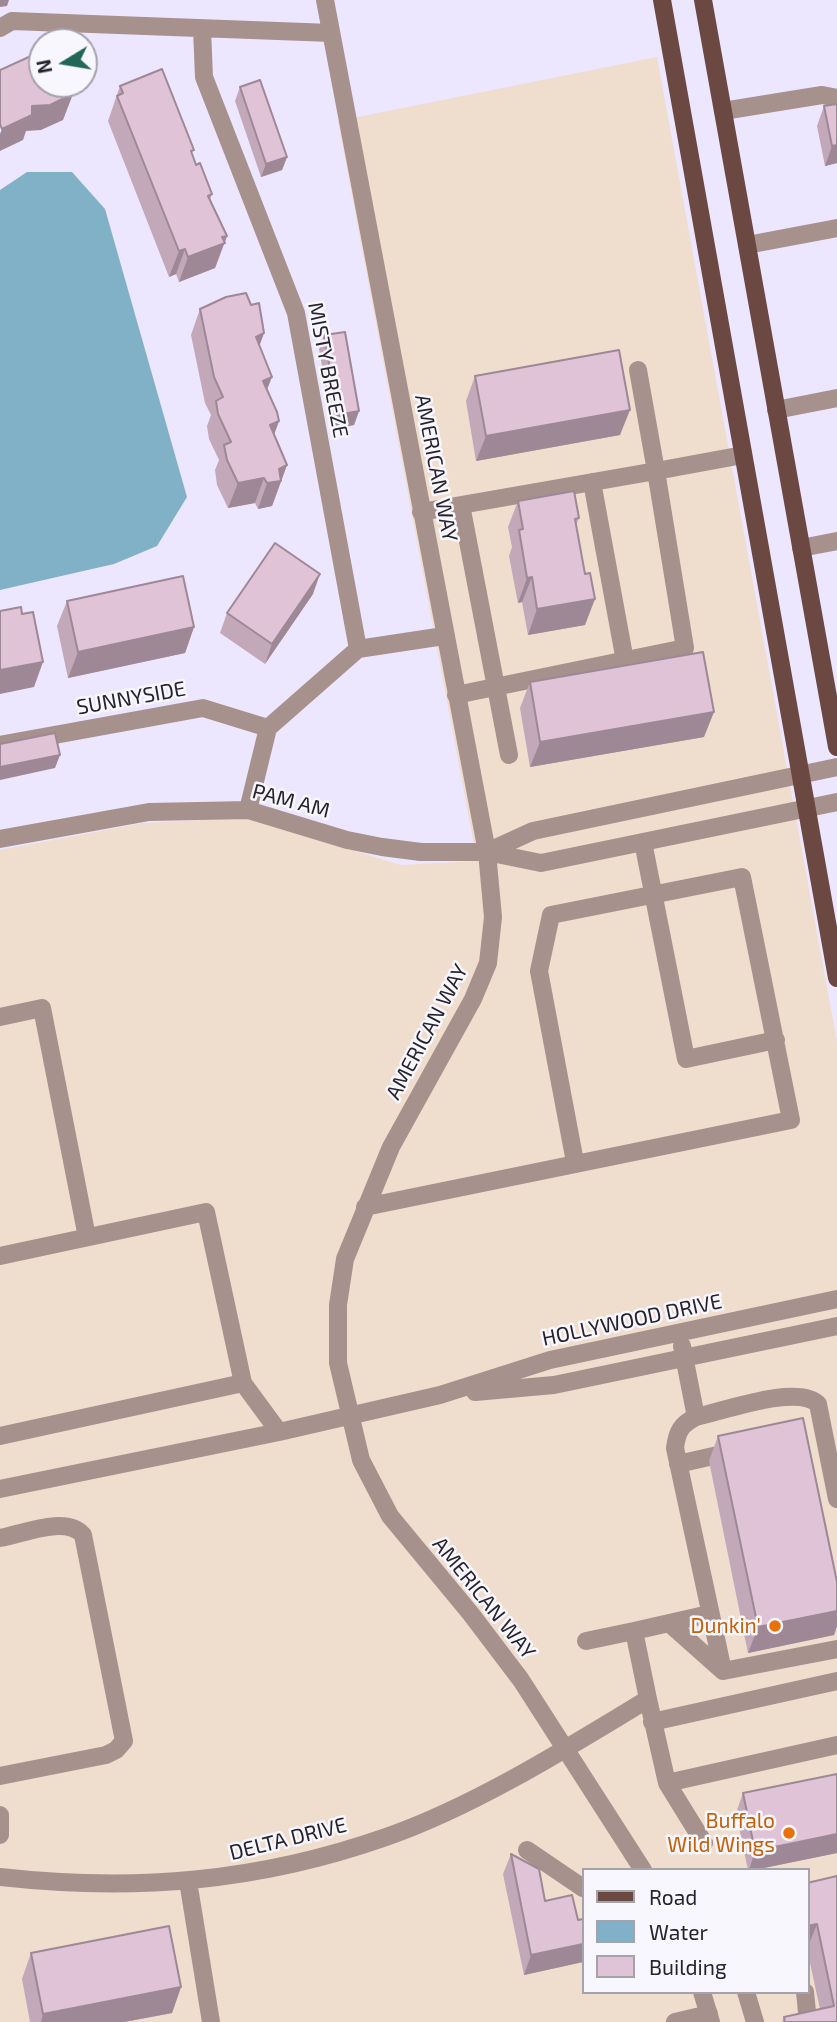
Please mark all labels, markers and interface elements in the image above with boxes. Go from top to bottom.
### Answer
north arrow [28,28,98,98]
text: N [31,58,56,76]
street label: MISTY BREEZE [302,300,354,440]
street label: AMERICAN WAY [409,392,463,544]
street label: SUNNYSIDE [75,676,187,720]
street label: PAM AM [249,779,333,823]
street label: AMERICAN WAY [381,960,473,1104]
street label: HOLLYWOOD DRIVE [540,1289,724,1351]
street label: AMERICAN WAY [427,1532,541,1664]
place label: Dunkin' [691,1613,761,1639]
marker: Dunkin' [767,1618,783,1634]
place label: Buffalo Wild Wings [667,1808,775,1858]
street label: DELTA DRIVE [227,1812,349,1866]
marker: Buffalo Wild Wings [781,1825,797,1841]
legend [582,1868,809,1994]
text: Road [649,1884,697,1909]
text: Water [649,1919,708,1944]
text: Building [649,1954,727,1979]

